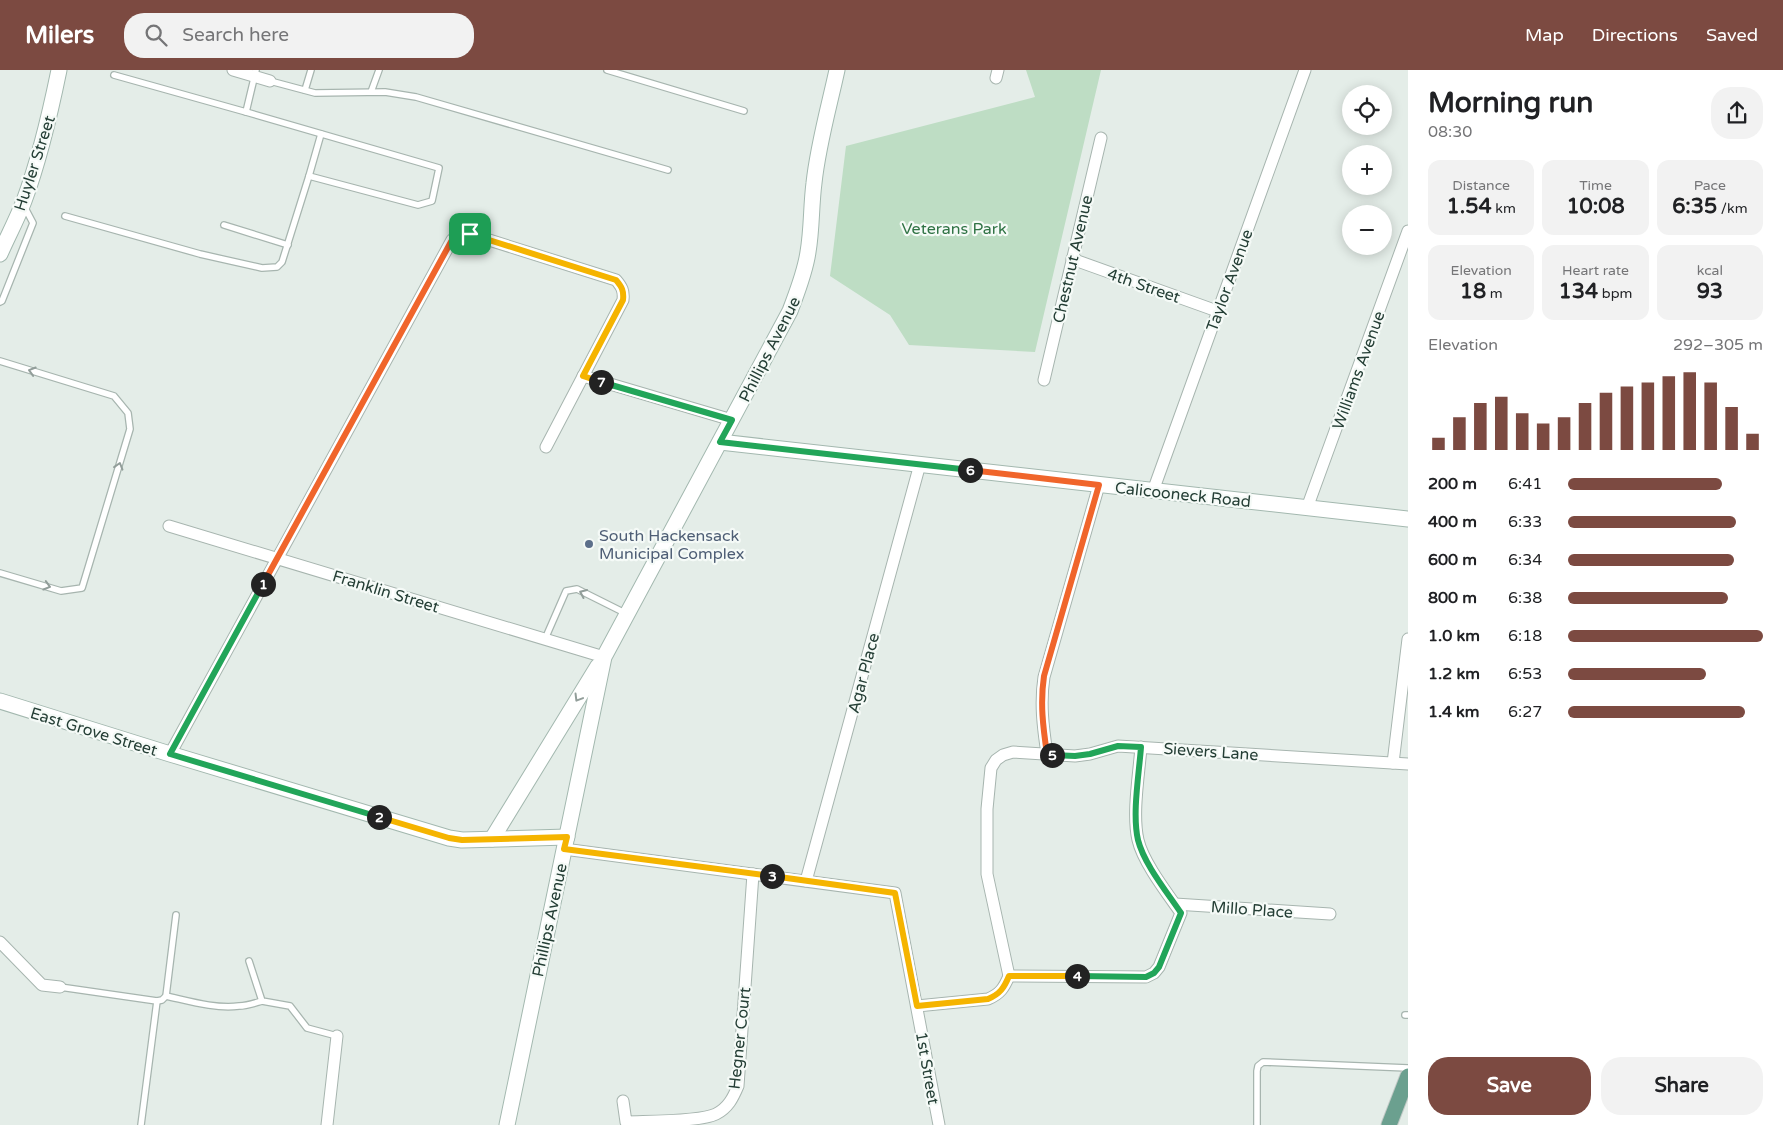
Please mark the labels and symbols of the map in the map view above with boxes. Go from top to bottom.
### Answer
street label: Huyler Street [10,113,60,214]
street label: Chestnut Avenue [1049,193,1097,325]
pin [449,213,491,255]
park label: Veterans Park [901,219,1007,239]
street label: Taylor Avenue [1202,227,1258,334]
street label: 4th Street [1105,264,1183,308]
street label: Phillips Avenue [735,293,805,405]
street label: Williams Avenue [1328,308,1390,432]
one-way arrow [29,367,37,377]
pin: 7 [588,370,614,394]
pin: 6 [958,458,982,482]
one-way arrow [113,463,123,471]
street label: Calicooneck Road [1114,478,1252,512]
place label: South Hackensack Municipal Complex [599,526,744,564]
marker: South Hackensack Municipal Complex [583,538,595,550]
street label: Franklin Street [330,566,441,618]
pin: 1 [250,572,276,596]
one-way arrow [42,581,50,591]
one-way arrow [579,588,588,599]
street label: Agar Place [844,631,884,716]
one-way arrow [575,693,585,702]
street label: East Grove Street [28,703,160,761]
street label: Sievers Lane [1163,739,1259,765]
pin: 5 [1040,742,1064,768]
pin: 2 [366,804,392,830]
street label: Phillips Avenue [528,862,572,979]
pin: 3 [760,864,784,888]
street label: Millo Place [1210,897,1294,923]
pin: 4 [1064,964,1090,988]
street label: Hegner Court [725,986,755,1090]
street label: 1st Street [911,1030,943,1106]

